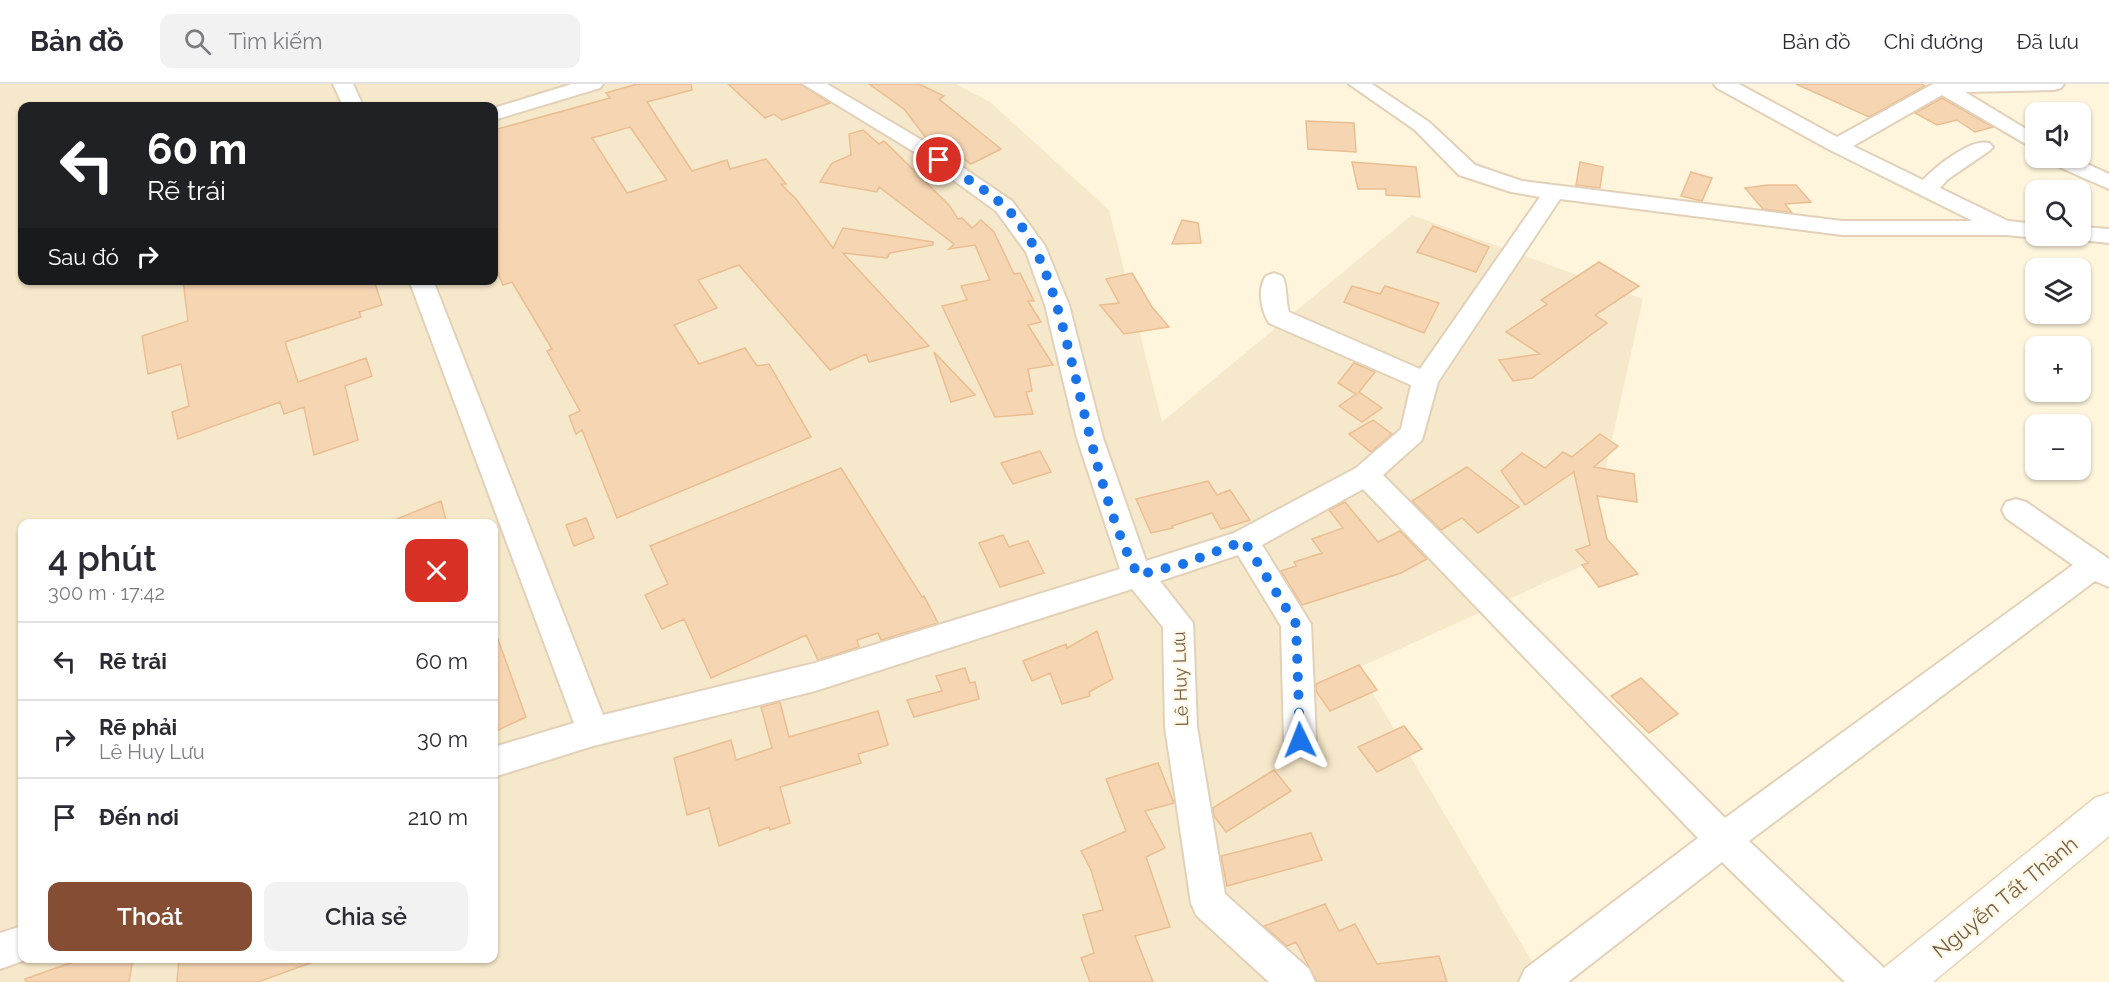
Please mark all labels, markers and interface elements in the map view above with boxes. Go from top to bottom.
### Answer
search box [160,14,580,68]
text: Bản đồ [30,25,124,58]
icon: search [181,25,214,58]
text: Tìm kiếm [229,28,322,54]
text: Bản đồ [1782,29,1851,54]
text: Chỉ đường [1884,29,1983,54]
text: Đã lưu [2016,29,2079,54]
map controls [2025,102,2091,480]
button: sound [2025,102,2091,168]
text: 60 m [147,125,247,174]
icon: left [48,126,126,204]
pin [913,134,964,185]
icon: arrive [922,143,955,176]
text: Rẽ trái [147,175,226,206]
button: search [2025,180,2091,246]
icon: right [131,240,164,273]
text: Sau đó [48,244,119,270]
button: layers [2025,258,2091,324]
button: + [2025,336,2091,402]
button: − [2025,414,2091,480]
text: 4 phút [48,537,156,579]
button: close [405,539,468,602]
text: 300 m · 17:42 [48,581,165,605]
street label: Lê Huy Lưu [1168,631,1192,727]
icon: left [48,645,81,678]
text: Rẽ trái [99,648,167,674]
text: 60 m [415,648,468,674]
position arrow [1268,708,1332,772]
text: Rẽ phải [99,714,177,740]
icon: right [48,723,81,756]
text: 30 m [417,726,468,752]
text: Lê Huy Lưu [99,740,205,764]
icon: arrive [48,801,81,834]
text: Đến nơi [99,804,179,830]
text: 210 m [408,804,468,830]
street label: Nguyễn Tất Thành [1927,831,2083,963]
button: Thoát [48,882,252,951]
button: Chia sẻ [264,882,468,951]

